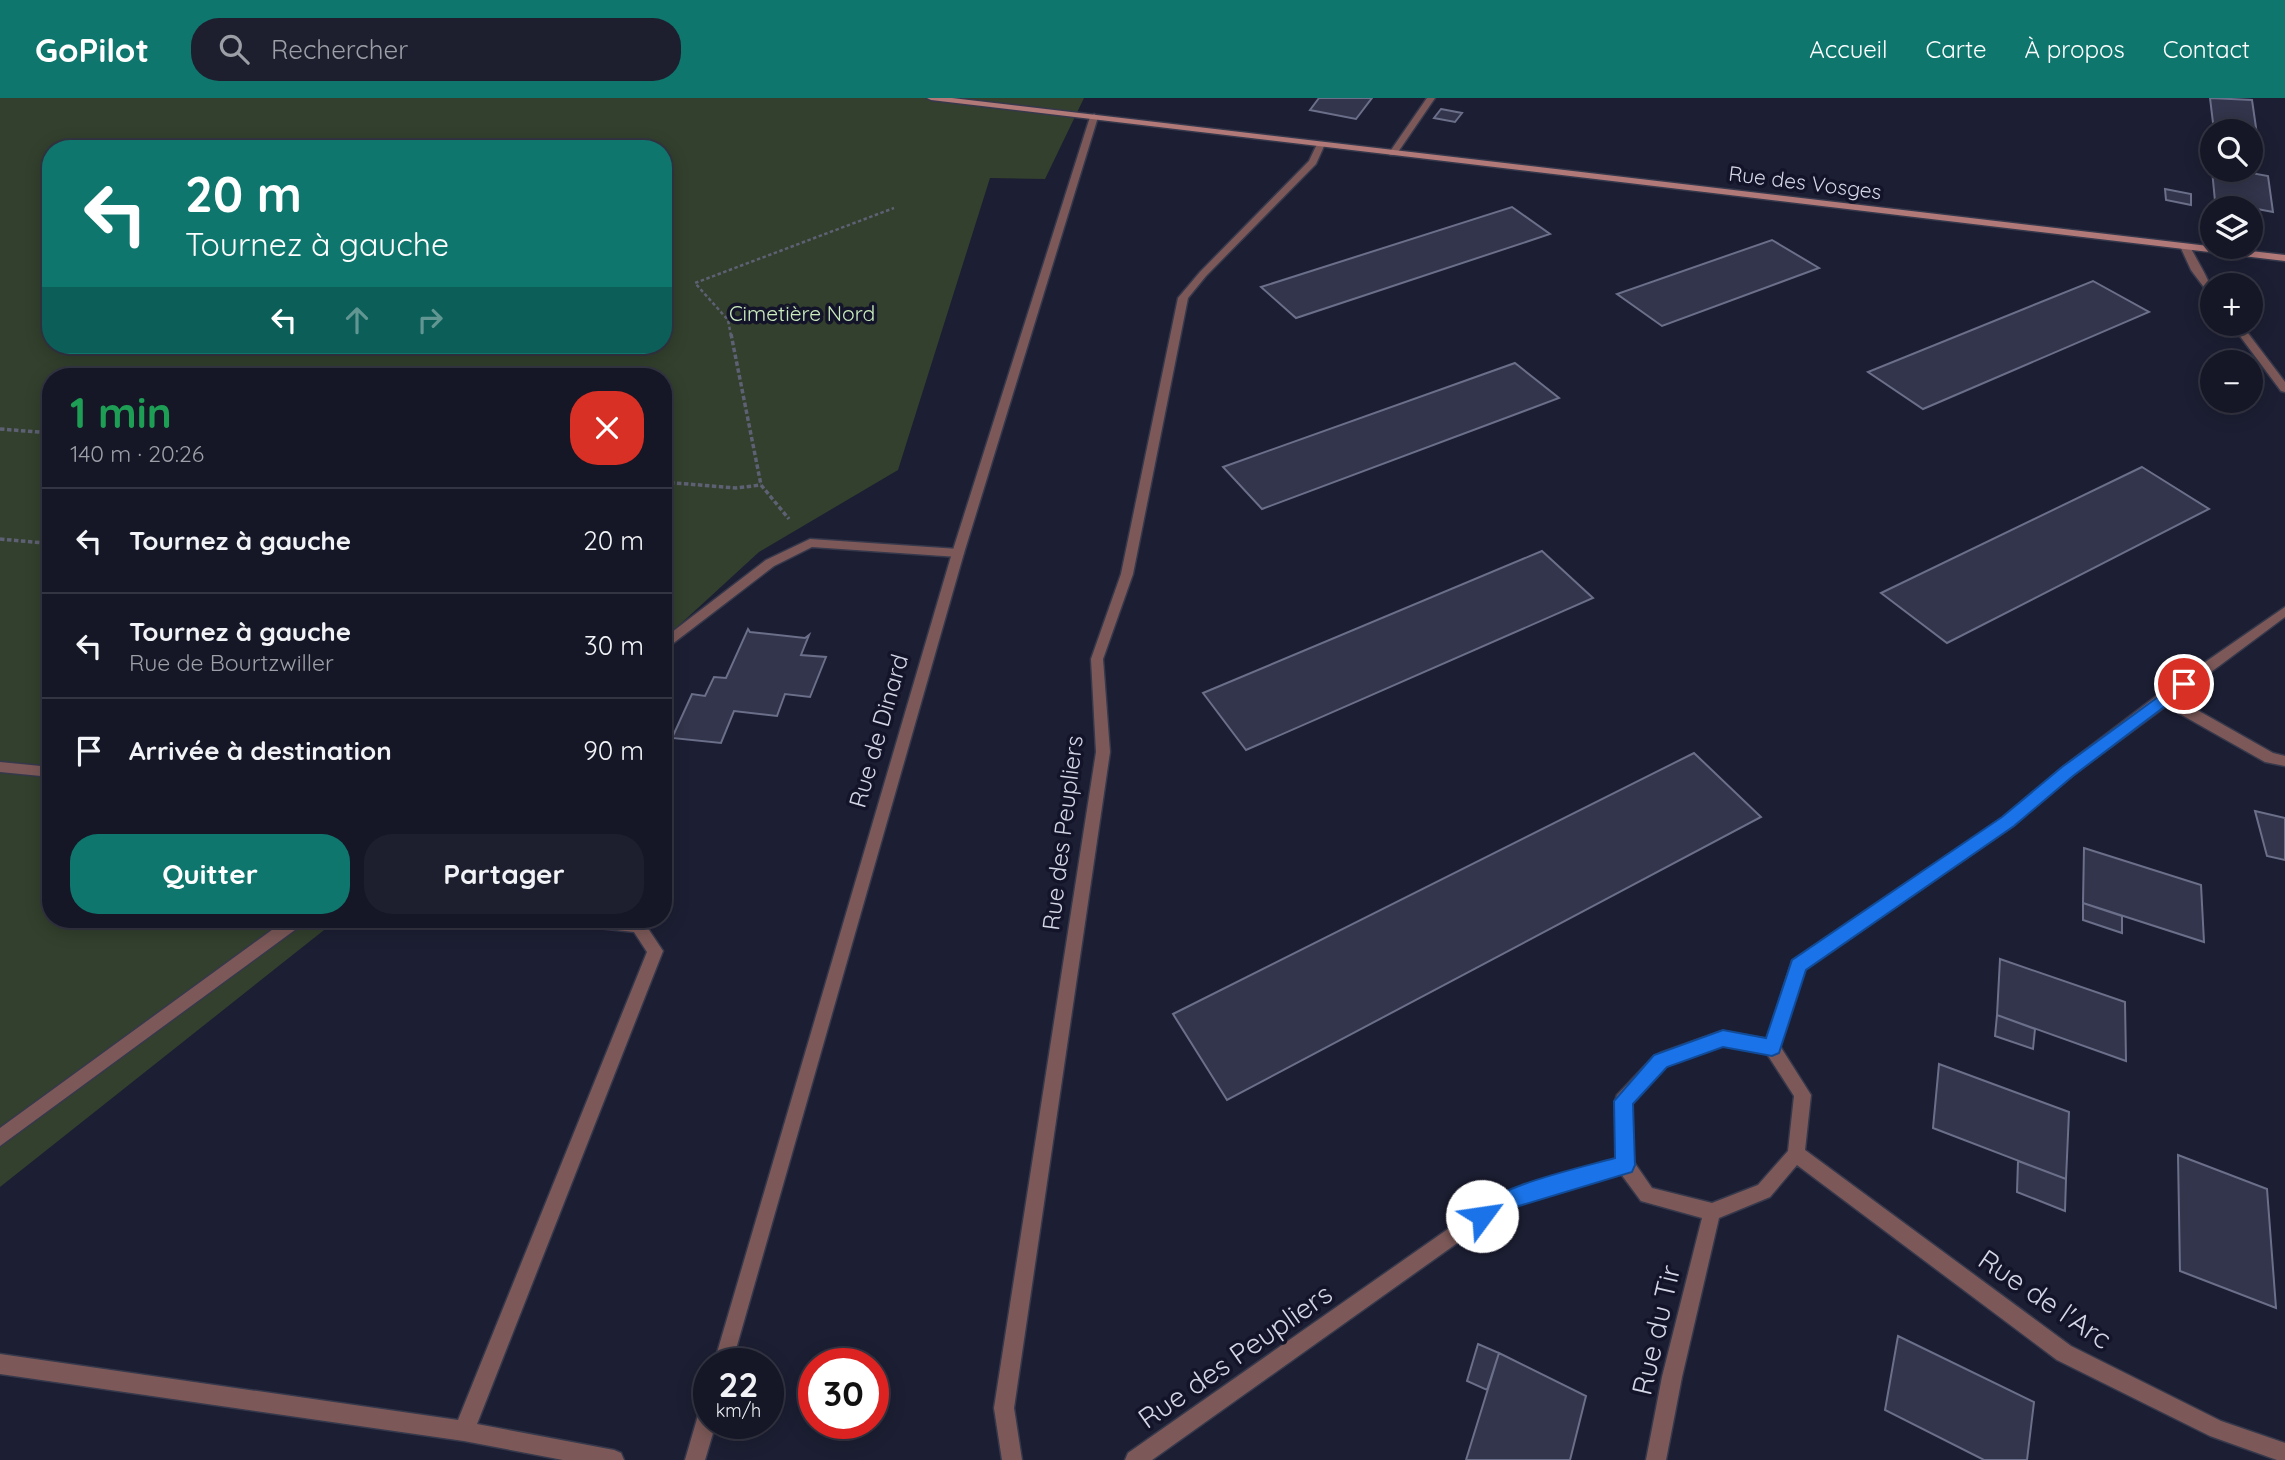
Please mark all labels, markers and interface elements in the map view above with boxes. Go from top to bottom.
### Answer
search box [191,18,681,81]
text: GoPilot [35,29,149,70]
icon: search [215,30,253,68]
text: Rechercher [271,33,408,66]
text: Accueil [1809,34,1888,64]
text: Carte [1926,34,1987,64]
text: À propos [2025,34,2125,64]
text: Contact [2163,34,2250,64]
map controls [2200,119,2263,413]
button: search [2200,119,2263,182]
street label: Rue des Vosges [1727,160,1883,204]
text: 20 m [185,163,302,224]
icon: left [70,168,161,259]
button: layers [2200,196,2263,259]
text: Tournez à gauche [185,224,449,264]
button: + [2200,273,2263,336]
park label: Cimetière Nord [729,300,875,326]
icon: left [265,301,303,339]
icon: ahead [338,301,376,339]
icon: right [411,301,449,339]
button: − [2200,350,2263,413]
text: 1 min [70,386,172,439]
button: close [570,391,644,465]
text: 140 m · 20:26 [70,439,204,468]
icon: left [70,522,108,560]
text: Tournez à gauche [129,524,351,557]
text: 20 m [583,524,644,557]
text: Tournez à gauche [129,615,351,648]
icon: left [70,627,108,665]
text: 30 m [584,629,644,662]
text: Rue de Bourtzwiller [129,648,334,677]
street label: Rue de Dinard [842,650,914,811]
pin [2154,654,2214,714]
icon: arrive [2165,665,2203,703]
icon: arrive [70,732,108,770]
text: Arrivée à destination [129,734,392,767]
text: 90 m [583,734,644,767]
street label: Rue des Peupliers [1035,734,1089,932]
button: Quitter [70,834,350,914]
button: Partager [364,834,644,914]
position arrow [1445,1179,1519,1253]
street label: Rue de l'Arc [1972,1241,2118,1356]
street label: Rue du Tir [1624,1261,1688,1398]
street label: Rue des Peupliers [1131,1276,1338,1436]
speed limit sign: 30 [798,1348,889,1439]
text: 22 [719,1362,758,1406]
text: km/h [716,1399,761,1422]

